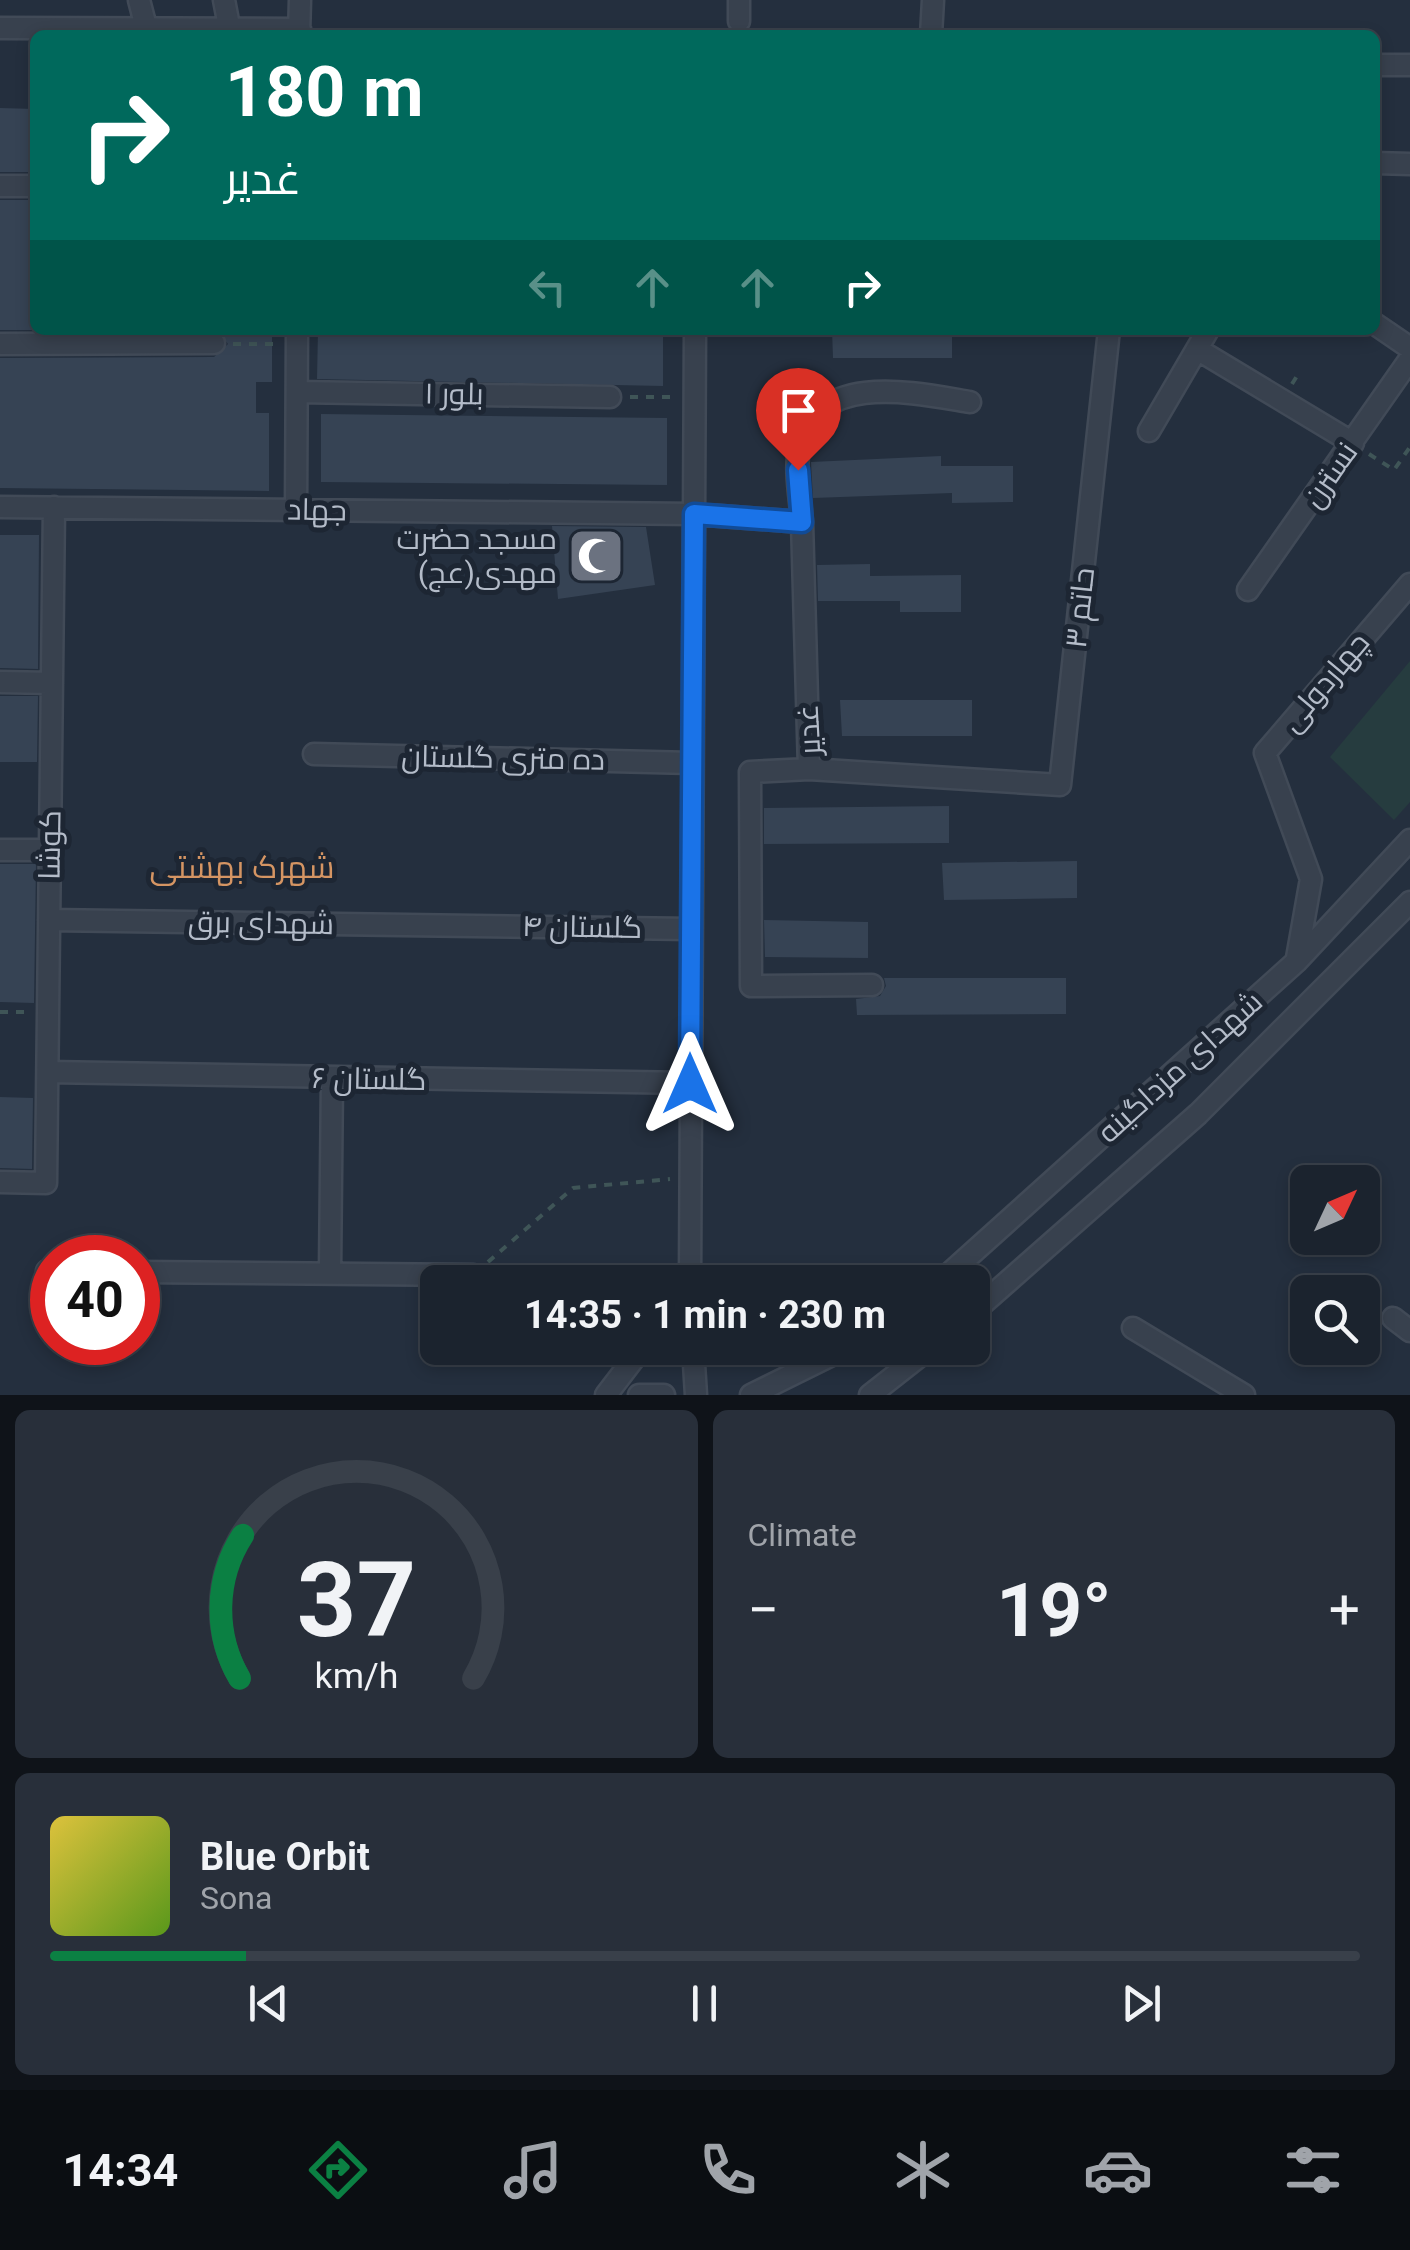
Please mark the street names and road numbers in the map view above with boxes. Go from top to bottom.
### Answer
street label: بلور ۱ [424,375,484,412]
street label: نسترن [1295,435,1364,514]
street label: جهاد [287,491,347,529]
street label: حاتم ۳ [1058,566,1104,650]
street label: چهاردولی [1273,625,1378,740]
street label: غدیر [790,704,827,758]
street label: ده متری گلستان [401,738,605,777]
street label: کوشا [31,810,68,880]
street label: شهدای برق [188,904,334,942]
street label: گلستان ۴ [522,908,642,945]
street label: شهدای مزداگینه [1090,984,1270,1150]
street label: گلستان ۶ [311,1060,427,1097]

